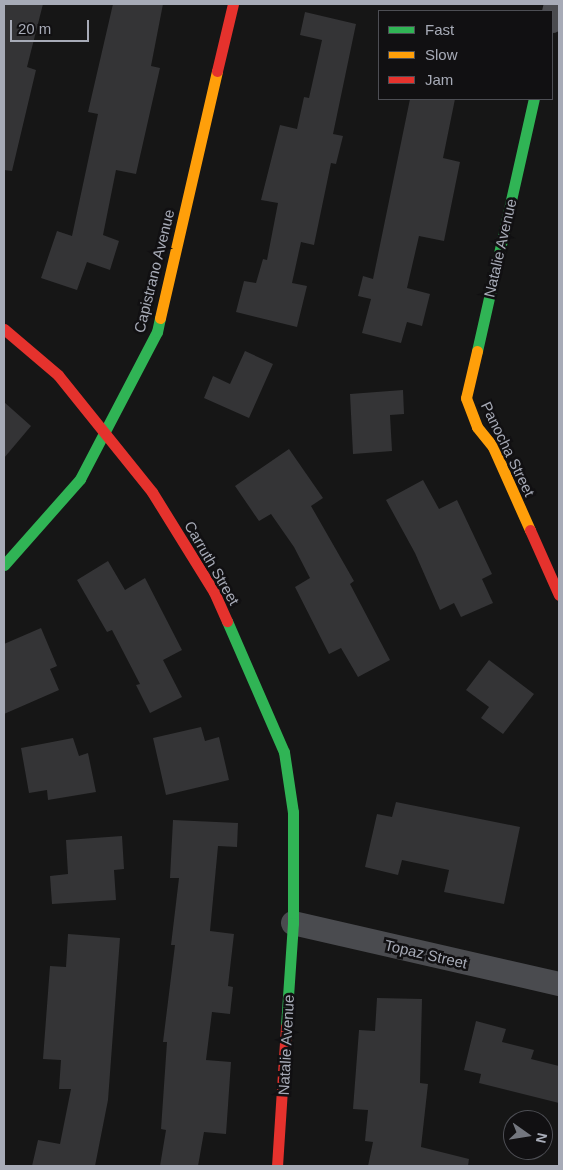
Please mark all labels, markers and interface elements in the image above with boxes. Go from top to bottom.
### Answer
scale bar [12,10,91,42]
legend [378,10,553,100]
text: 20 m [18,20,51,37]
text: Fast [425,21,454,38]
text: Slow [425,46,458,63]
text: Jam [425,71,453,88]
street label: Natalie Avenue [480,197,520,299]
street label: Capistrano Avenue [130,207,178,335]
street label: Panocha Street [477,399,539,499]
street label: Carruth Street [181,518,243,608]
street label: Topaz Street [383,936,469,972]
street label: Natalie Avenue [274,994,298,1096]
north arrow [503,1110,553,1160]
text: N [533,1131,551,1145]

